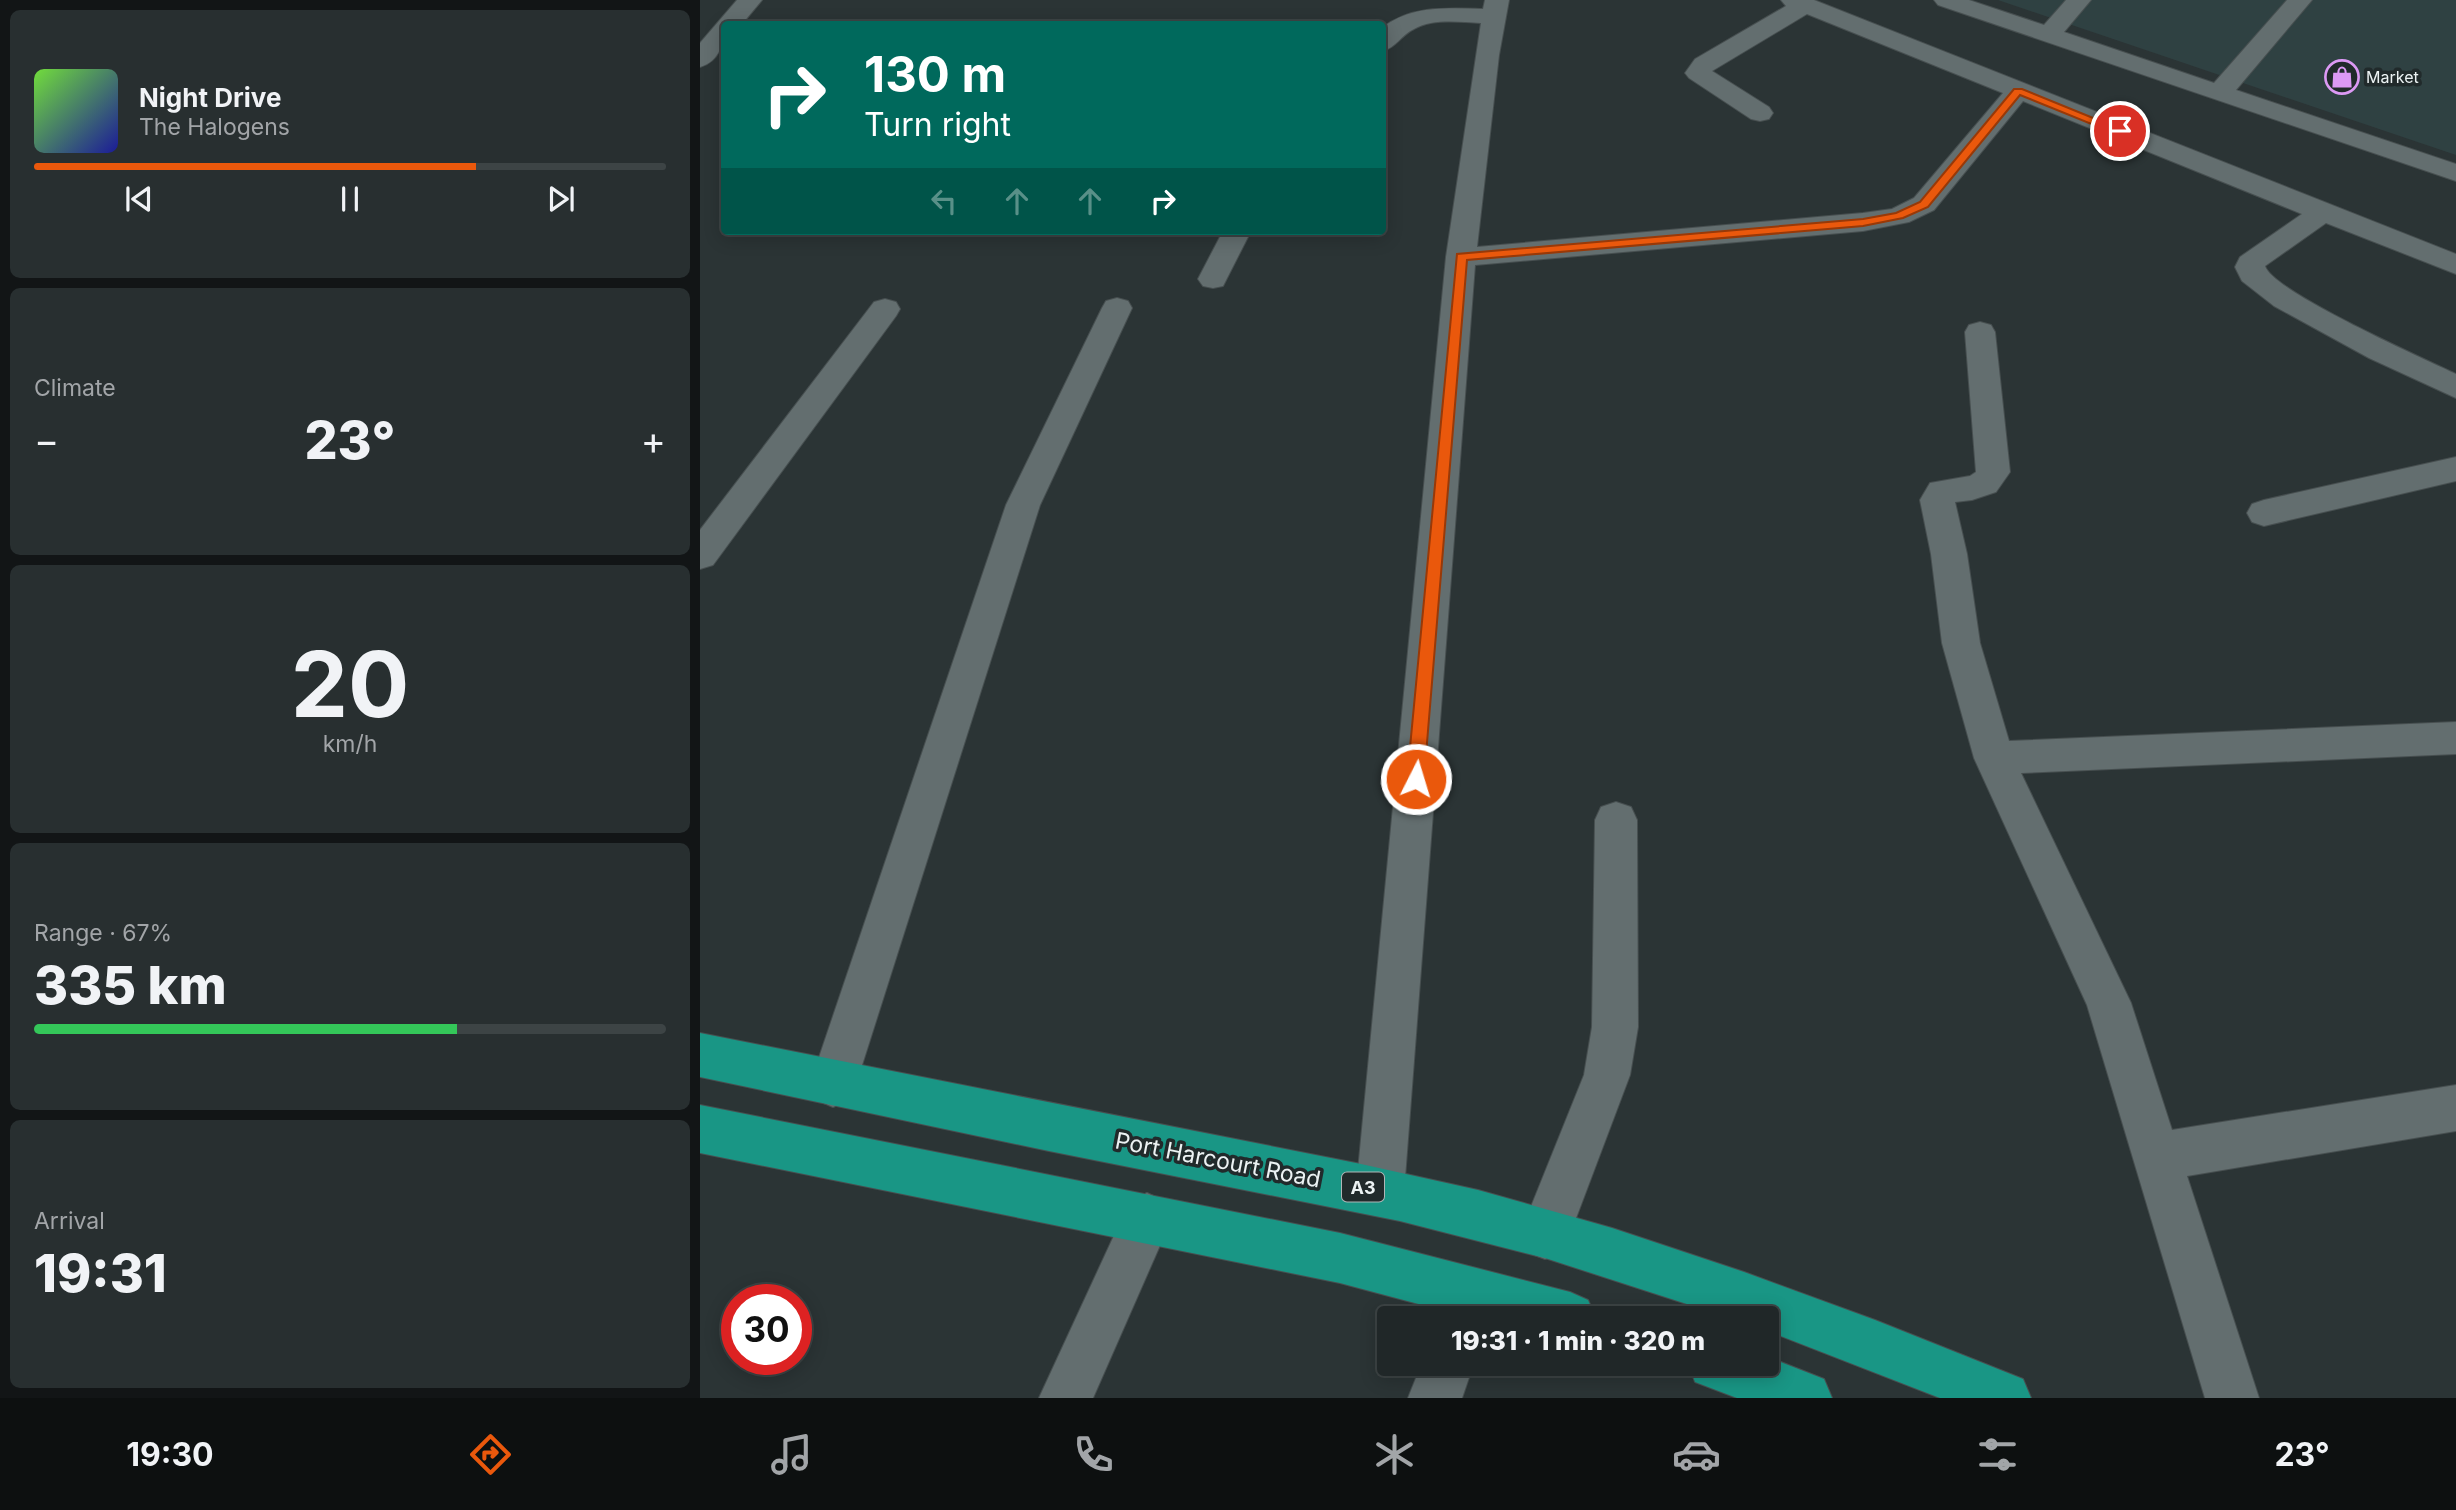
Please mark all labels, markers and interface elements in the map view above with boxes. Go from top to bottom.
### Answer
text: 130 m [864,45,1006,104]
icon: right [749,49,840,140]
shop icon: Market [2323,58,2361,96]
place label: Market [2366,67,2419,87]
text: Night Drive [139,82,281,113]
pin [2090,101,2150,161]
text: Turn right [864,105,1011,144]
icon: arrive [2101,112,2139,150]
text: The Halogens [139,113,290,141]
icon: previous [120,180,158,218]
icon: pause [331,180,369,218]
icon: next [542,180,580,218]
icon: left [925,182,963,220]
icon: ahead [998,182,1036,220]
icon: ahead [1071,182,1109,220]
icon: right [1144,182,1182,220]
text: Climate [34,374,116,402]
text: 23° [304,409,396,472]
text: − [34,417,59,463]
text: + [641,417,666,463]
text: 20 [291,629,409,739]
text: km/h [323,730,377,758]
position arrow [1379,742,1453,816]
text: Range · 67% [34,919,172,947]
text: 335 km [34,954,227,1017]
street label: Port Harcourt Road [1113,1126,1323,1194]
road number: A3 [1342,1172,1384,1202]
text: Arrival [34,1207,105,1235]
text: 19:31 [34,1242,167,1305]
speed limit sign: 30 [721,1284,812,1375]
text: 19:31 · 1 min · 320 m [1451,1325,1705,1356]
icon: directions [466,1430,515,1479]
icon: music [767,1430,816,1479]
icon: phone [1069,1430,1118,1479]
icon: climate [1370,1430,1419,1479]
icon: car [1672,1430,1721,1479]
icon: filters [1973,1430,2022,1479]
text: 19:30 [126,1435,214,1474]
text: 23° [2274,1435,2330,1474]

